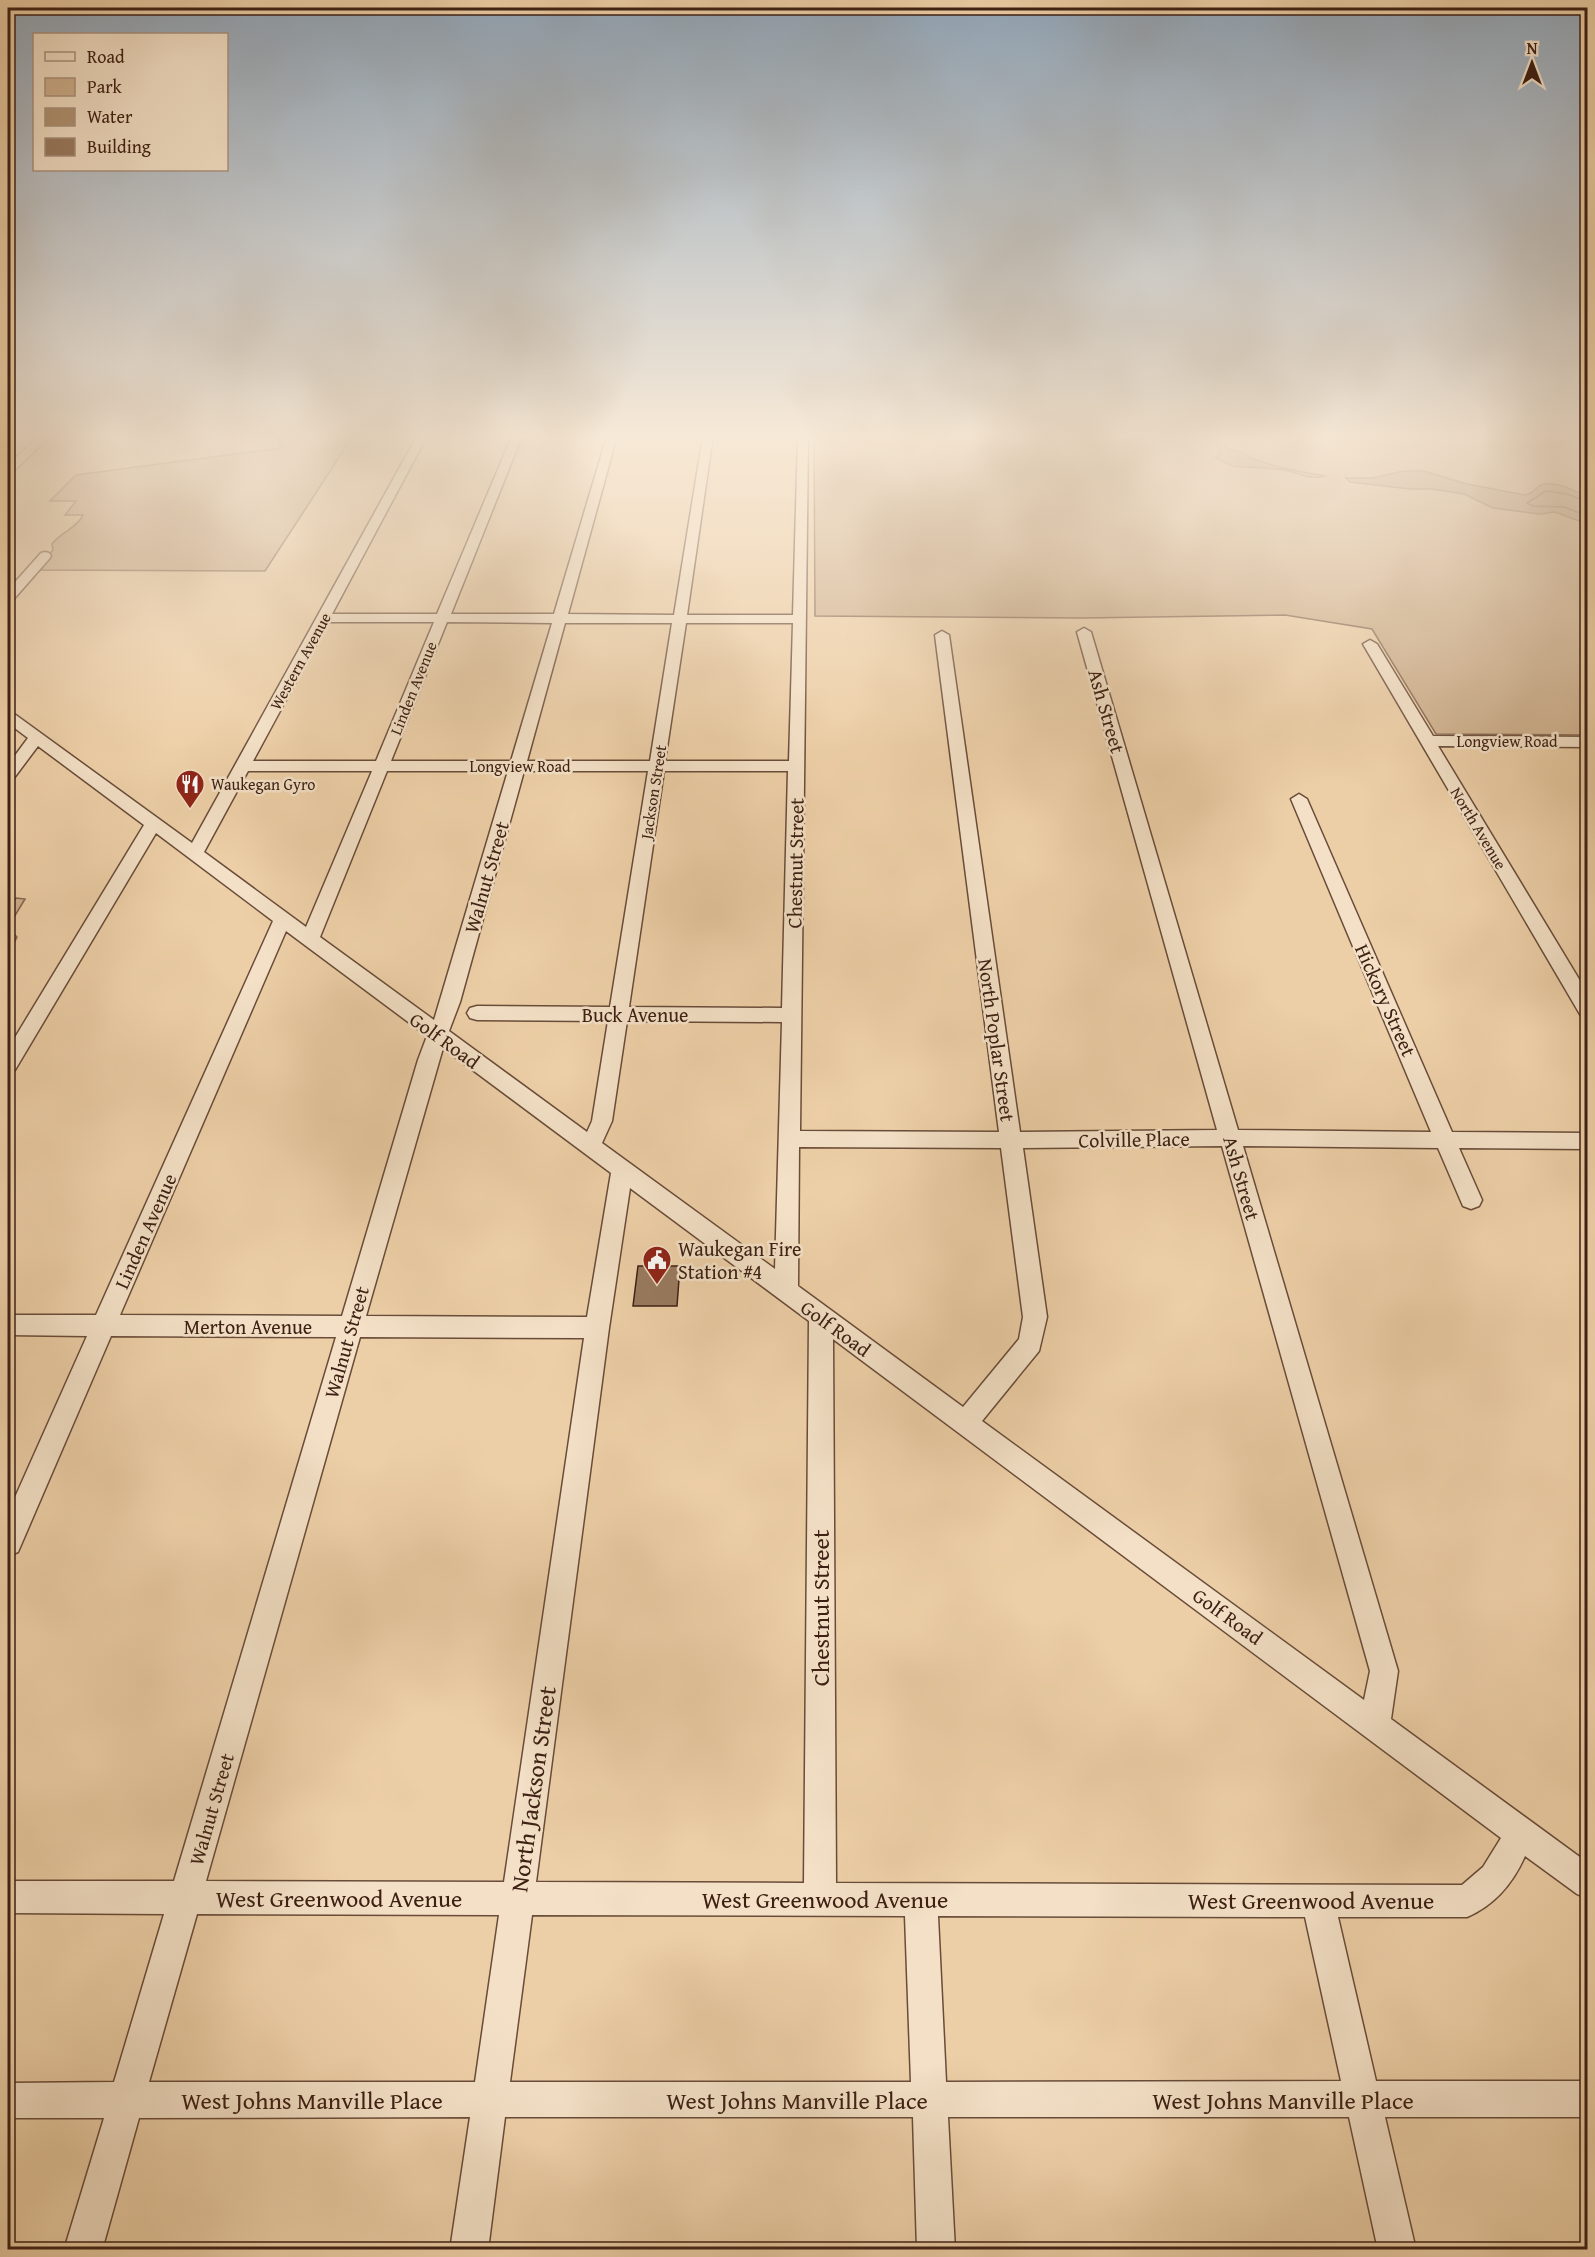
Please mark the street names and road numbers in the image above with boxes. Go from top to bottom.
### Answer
street label: Western Avenue [263,608,337,714]
street label: Linden Avenue [383,638,443,738]
street label: Ash Street [1081,666,1133,756]
street label: Longview Road [1456,729,1558,753]
street label: Jackson Street [633,743,672,843]
street label: Longview Road [469,754,571,778]
street label: North Avenue [1445,782,1513,874]
street label: Chestnut Street [779,797,811,929]
street label: Walnut Street [456,818,516,936]
street label: Hickory Street [1348,939,1424,1061]
street label: North Poplar Street [971,957,1023,1123]
street label: Buck Avenue [582,1000,688,1029]
street label: Golf Road [404,1005,486,1076]
street label: Colville Place [1078,1124,1190,1154]
street label: Ash Street [1216,1133,1268,1223]
street label: Linden Avenue [107,1169,183,1293]
street label: Walnut Street [316,1283,376,1401]
street label: Golf Road [795,1293,877,1364]
street label: Merton Avenue [184,1312,312,1341]
street label: Chestnut Street [803,1529,838,1686]
street label: Golf Road [1187,1581,1269,1652]
street label: North Jackson Street [501,1683,565,1894]
street label: Walnut Street [181,1750,241,1868]
street label: West Greenwood Avenue [216,1881,462,1916]
street label: West Greenwood Avenue [702,1882,948,1917]
street label: West Greenwood Avenue [1188,1883,1434,1918]
street label: West Johns Manville Place [181,2083,443,2118]
street label: West Johns Manville Place [666,2083,928,2118]
street label: West Johns Manville Place [1152,2083,1414,2118]

